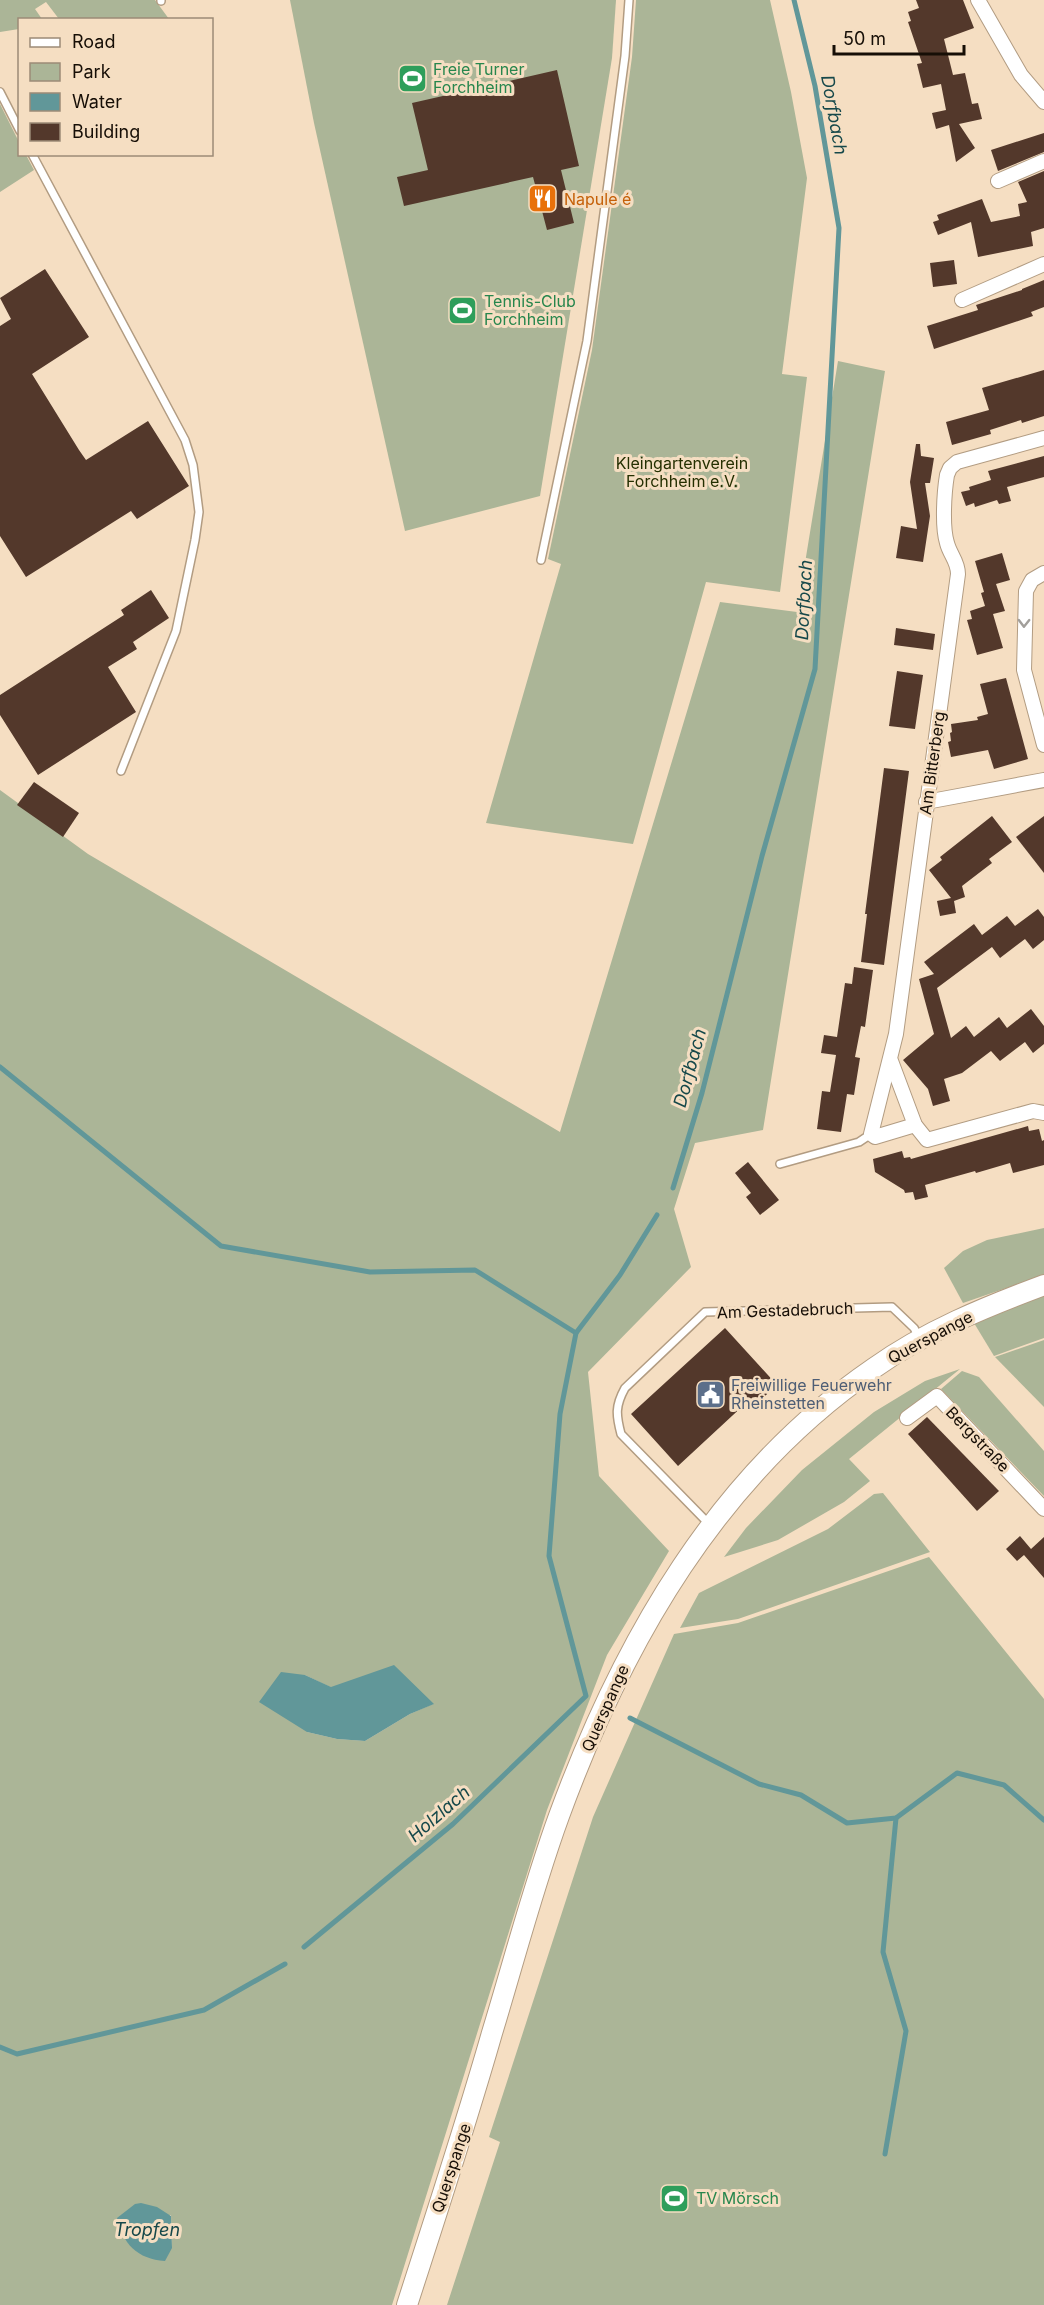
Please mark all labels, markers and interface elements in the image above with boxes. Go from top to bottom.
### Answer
legend [18,18,213,156]
scale bar [834,18,964,56]
text: 50 m [843,28,886,49]
text: Road [72,31,115,52]
place label: Freie Turner Forchheim [433,59,524,97]
text: Park [72,61,111,82]
sports icon: Freie Turner Forchheim [396,62,428,94]
water label: Dorfbach [817,73,852,156]
text: Water [72,91,122,112]
text: Building [72,121,140,142]
restaurant icon: Napule é [527,183,559,215]
place label: Napule é [564,189,631,209]
place label: Tennis-Club Forchheim [484,291,576,329]
sports icon: Tennis-Club Forchheim [447,294,479,326]
park label: Kleingartenverein Forchheim e.V. [616,453,748,491]
water label: Dorfbach [791,559,816,641]
one-way arrow [1018,618,1030,627]
street label: Am Bitterberg [915,710,949,816]
water label: Dorfbach [669,1026,710,1110]
street label: Am Gestadebruch [716,1298,854,1322]
street label: Querspange [884,1306,976,1368]
place label: Freiwillige Feuerwehr Rheinstetten [731,1375,892,1413]
public building icon: Freiwillige Feuerwehr Rheinstetten [694,1378,726,1410]
street label: Bergstraße [942,1402,1014,1476]
street label: Querspange [577,1661,633,1755]
water label: Holzlach [404,1781,474,1846]
street label: Querspange [427,2121,475,2215]
sports icon: TV Mörsch [659,2182,691,2214]
place label: TV Mörsch [696,2188,779,2208]
water label: Tropfen [114,2219,180,2240]

